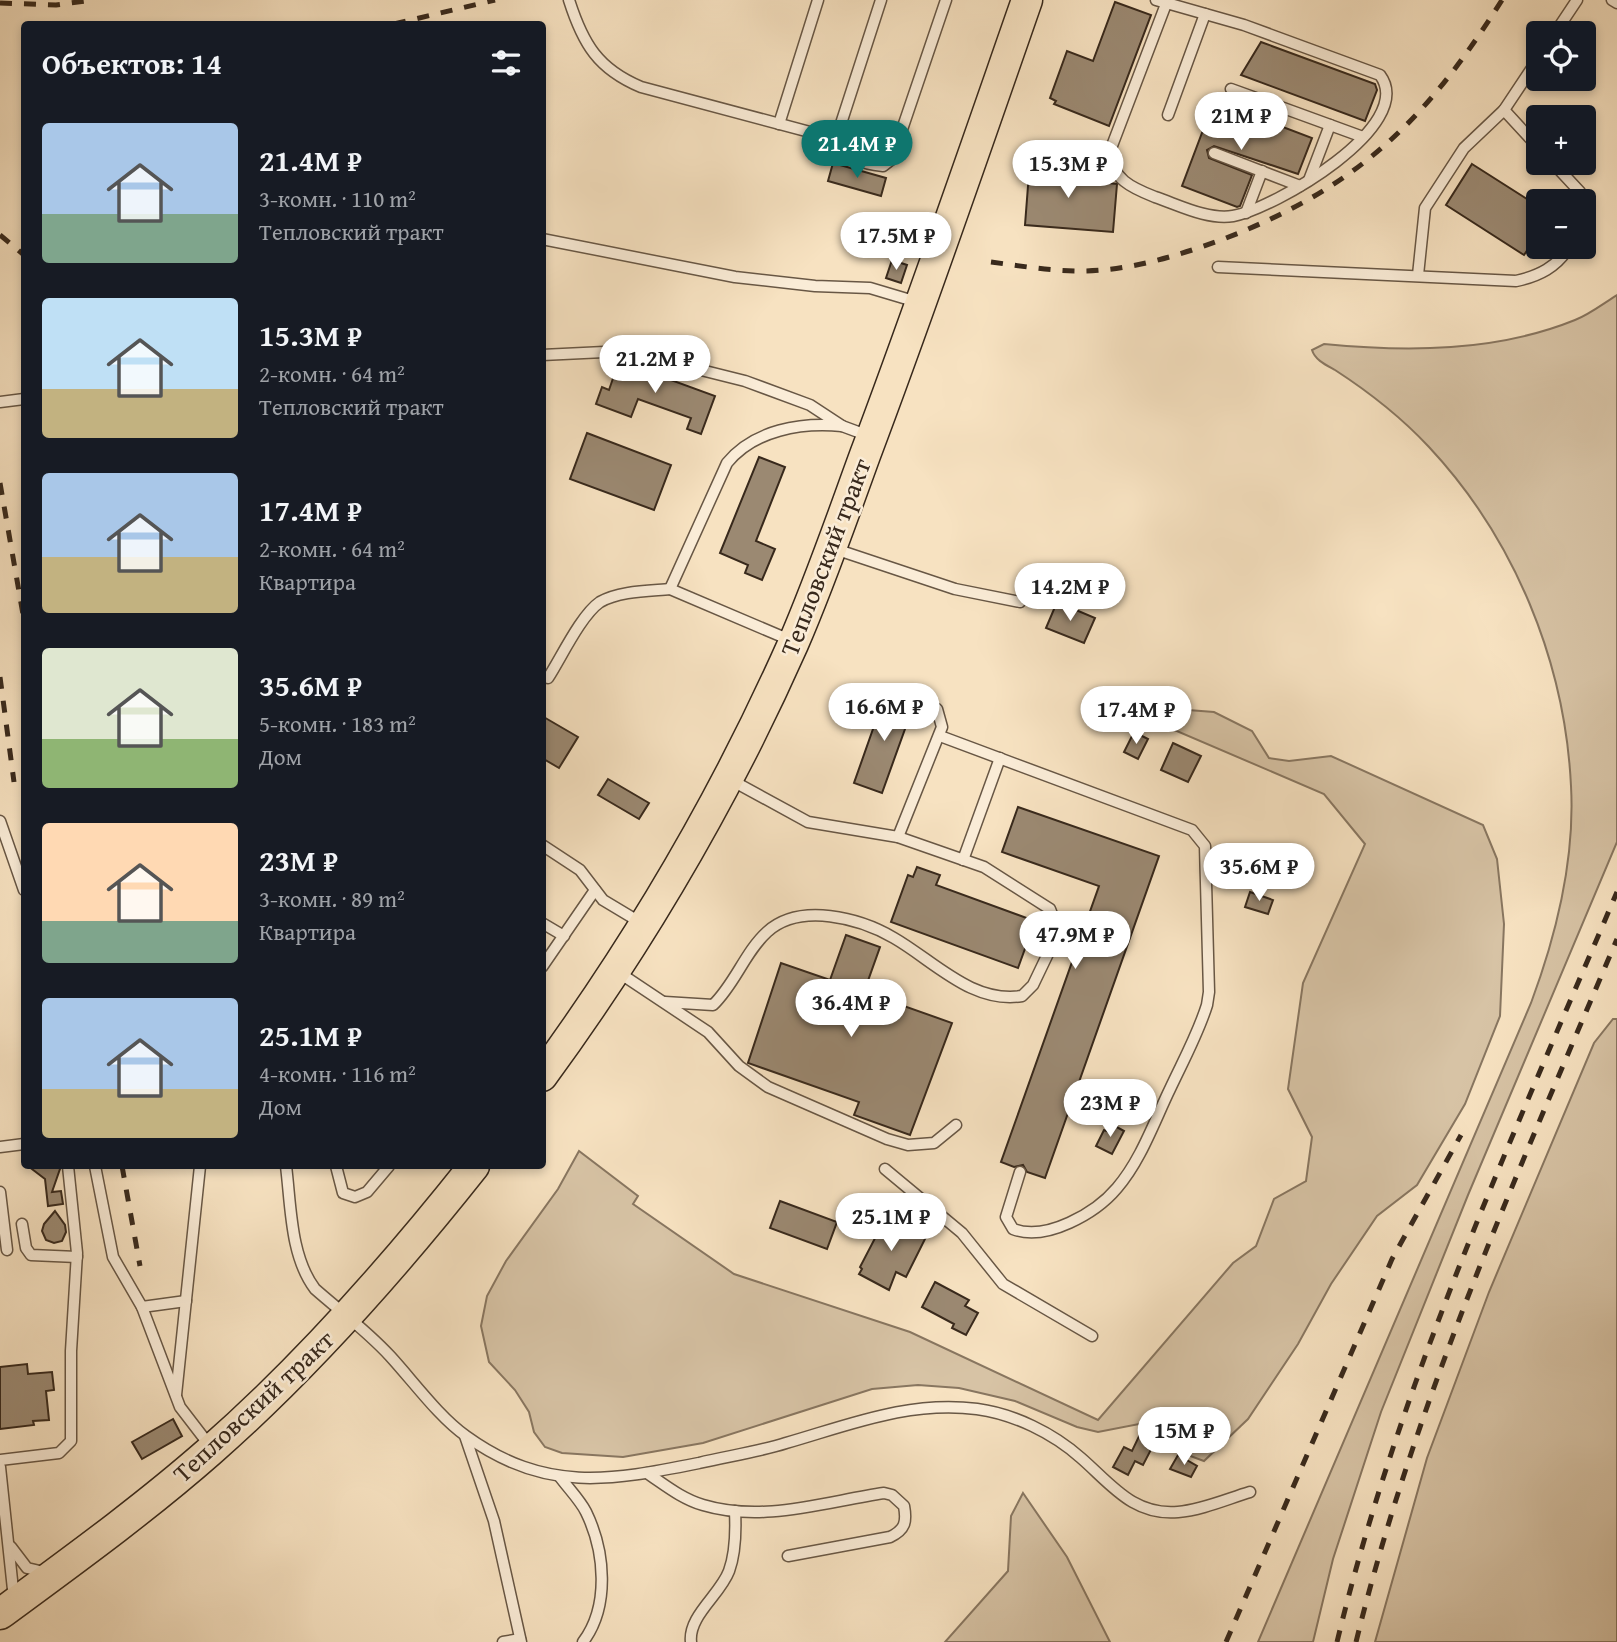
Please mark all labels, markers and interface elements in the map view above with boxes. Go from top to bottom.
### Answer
map controls [1526,21,1596,259]
button: locate [1526,21,1596,91]
text: Объектов: 14 [42,41,222,85]
icon: filters [487,44,525,82]
pin: 21M ₽ [1192,92,1290,152]
text: 21M ₽ [1211,98,1271,131]
button: + [1526,105,1596,175]
pin: 21.4M ₽ [792,120,922,180]
text: 21.4M ₽ [817,126,897,159]
text: 21.4M ₽ [259,138,362,182]
pin: 15.3M ₽ [1003,140,1133,200]
text: 15.3M ₽ [1028,146,1108,179]
icon: home [98,151,182,235]
text: 3-комн. · 110 m² [259,182,416,215]
button: − [1526,189,1596,259]
pin: 17.5M ₽ [831,212,961,272]
text: Тепловский тракт [259,215,444,248]
text: 17.5M ₽ [856,218,936,251]
text: 15.3M ₽ [259,313,362,357]
icon: home [98,326,182,410]
pin: 21.2M ₽ [590,336,720,395]
text: 21.2M ₽ [615,341,695,374]
text: 2-комн. · 64 m² [259,357,405,390]
text: Тепловский тракт [259,390,444,423]
street label: Тепловский тракт [769,452,881,661]
text: 17.4M ₽ [259,488,362,532]
icon: home [98,501,182,585]
text: 2-комн. · 64 m² [259,532,405,565]
pin: 14.2M ₽ [1005,564,1135,623]
text: Квартира [259,565,356,598]
text: 14.2M ₽ [1030,569,1110,602]
text: 35.6M ₽ [259,663,362,707]
icon: home [98,676,182,760]
pin: 16.6M ₽ [819,684,949,743]
pin: 17.4M ₽ [1071,686,1201,746]
text: 16.6M ₽ [844,689,924,722]
text: 17.4M ₽ [1096,692,1176,725]
text: 5-комн. · 183 m² [259,707,416,740]
text: Дом [259,740,302,773]
text: 23M ₽ [259,838,338,882]
pin: 35.6M ₽ [1194,844,1324,903]
text: 35.6M ₽ [1219,849,1299,882]
icon: home [98,851,182,935]
text: 3-комн. · 89 m² [259,882,405,915]
pin: 47.9M ₽ [1010,912,1140,971]
text: Квартира [259,915,356,948]
text: 47.9M ₽ [1035,917,1115,950]
pin: 36.4M ₽ [786,979,916,1039]
text: 36.4M ₽ [811,985,891,1018]
text: 25.1M ₽ [259,1013,362,1057]
icon: home [98,1026,182,1110]
text: 4-комн. · 116 m² [259,1057,416,1090]
pin: 23M ₽ [1061,1080,1159,1139]
text: 23M ₽ [1080,1085,1140,1118]
text: Дом [259,1090,302,1123]
pin: 25.1M ₽ [826,1194,956,1253]
text: 25.1M ₽ [851,1199,931,1232]
street label: Тепловский тракт [163,1320,343,1491]
pin: 15M ₽ [1135,1408,1233,1467]
text: 15M ₽ [1154,1413,1214,1446]

